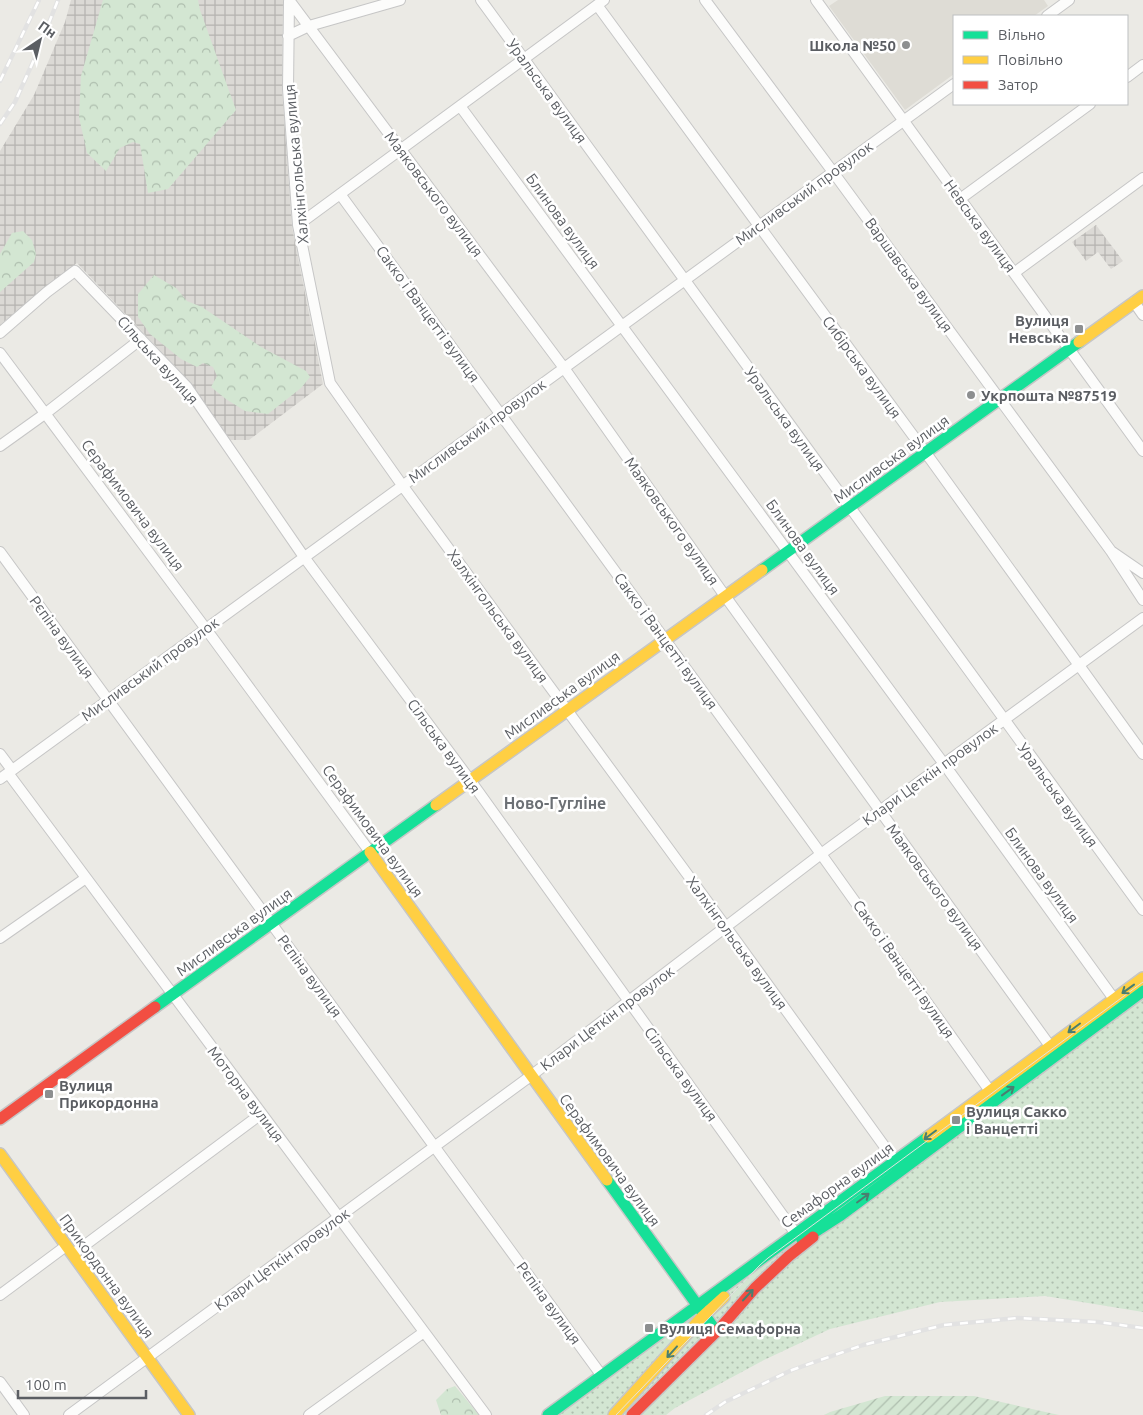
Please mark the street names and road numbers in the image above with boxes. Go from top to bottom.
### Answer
street label: Уральська вулиця [503,36,591,146]
street label: Халхінгольська вулиця [281,83,311,245]
street label: Маяковського вулиця [381,128,487,260]
street label: Мисливський провулок [732,137,876,248]
street label: Блинова вулиця [523,170,603,272]
street label: Невська вулиця [941,176,1019,276]
street label: Варшавська вулиця [862,214,956,336]
street label: Сакко і Ванцетті вулиця [373,242,483,386]
street label: Сільська вулиця [114,312,202,408]
street label: Сибірська вулиця [819,312,905,422]
street label: Уральська вулиця [741,364,829,474]
street label: Мисливський провулок [405,375,549,486]
street label: Мисливська вулиця [830,411,952,507]
street label: Серафимовича вулиця [78,436,188,574]
street label: Маяковського вулиця [621,454,723,588]
street label: Блинова вулиця [763,496,843,598]
street label: Халхінгольська вулиця [444,546,552,686]
street label: Сакко і Ванцетті вулиця [611,569,721,713]
street label: Рєпіна вулиця [26,592,98,682]
street label: Мисливський провулок [78,613,222,724]
street label: Мисливська вулиця [501,647,623,743]
street label: Сільська вулиця [404,695,484,797]
street label: Клари Цеткін провулок [859,719,1001,829]
street label: Уральська вулиця [1014,740,1102,850]
street label: Серафимовича вулиця [319,761,427,901]
street label: Маяковського вулиця [883,820,987,954]
street label: Блинова вулиця [1002,824,1082,926]
street label: Халхінгольська вулиця [683,873,791,1013]
street label: Мисливська вулиця [173,884,295,980]
street label: Сакко і Ванцетті вулиця [850,897,958,1041]
street label: Рєпіна вулиця [274,931,346,1021]
street label: Клари Цеткін провулок [537,962,677,1074]
street label: Сільська вулиця [641,1023,721,1125]
street label: Моторна вулиця [204,1043,288,1145]
street label: Серафимовича вулиця [556,1090,664,1230]
street label: Семафорна вулиця [778,1139,896,1231]
street label: Клари Цеткін провулок [211,1204,353,1314]
street label: Прикордонна вулиця [56,1211,158,1341]
street label: Рєпіна вулиця [513,1258,585,1348]

